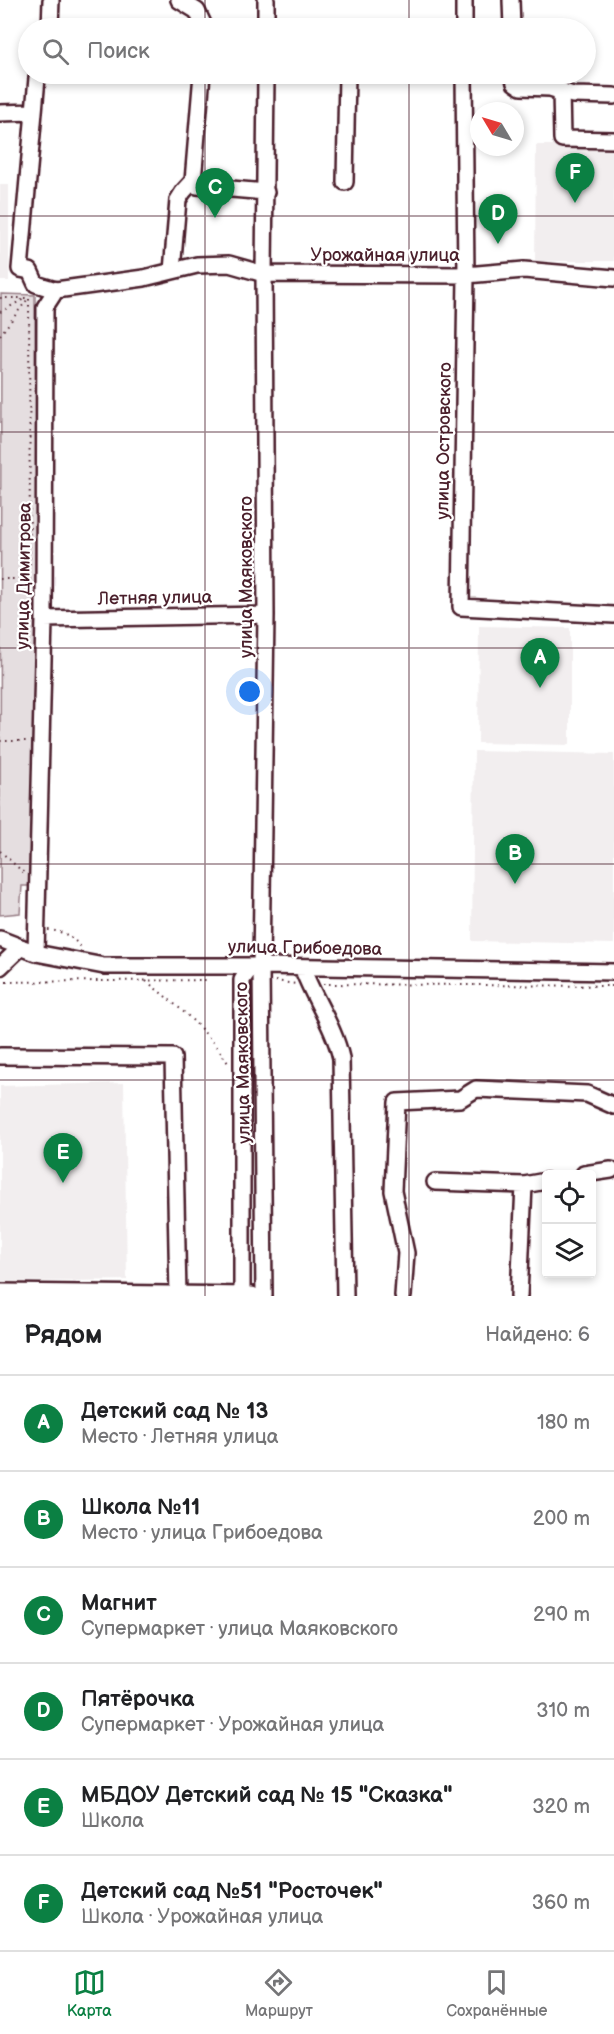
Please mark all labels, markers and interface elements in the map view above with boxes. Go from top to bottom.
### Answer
search box [18,18,596,84]
icon: search [39,35,72,68]
text: Поиск [87,38,150,65]
north arrow [470,102,524,156]
pin: F [556,154,594,203]
pin: C [196,168,234,218]
pin: D [478,194,518,244]
street label: Урожайная улица [310,245,460,266]
street label: улица Островского [432,362,456,520]
street label: улица Маяковского [236,496,257,658]
street label: улица Димитрова [12,502,36,650]
street label: Летняя улица [96,586,213,610]
pin: A [520,638,560,688]
your location [235,677,264,706]
pin: B [496,834,534,884]
street label: улица Грибоедова [228,936,383,960]
street label: улица Маяковского [231,982,255,1144]
pin: E [44,1134,82,1183]
map controls [542,1170,596,1278]
button: locate [542,1170,596,1224]
button: layers [542,1224,596,1278]
text: Рядом [24,1320,102,1351]
text: Найдено: 6 [485,1323,590,1347]
text: Детский сад № 13 [81,1398,268,1425]
text: A [37,1411,50,1435]
text: 180 m [537,1411,590,1435]
text: Место · Летняя улица [81,1425,278,1449]
text: Школа №11 [81,1494,200,1521]
text: B [36,1507,51,1531]
text: 200 m [533,1507,590,1531]
text: Место · улица Грибоедова [81,1521,323,1545]
text: Магнит [81,1590,157,1617]
text: C [36,1603,51,1627]
text: 290 m [533,1603,590,1627]
text: Супермаркет · улица Маяковского [81,1617,398,1641]
text: Пятёрочка [81,1686,194,1713]
text: D [37,1699,50,1723]
text: 310 m [536,1699,590,1723]
text: Супермаркет · Урожайная улица [81,1713,384,1737]
text: МБДОУ Детский сад № 15 "Сказка" [81,1782,452,1809]
text: E [37,1795,50,1819]
text: 320 m [532,1795,590,1819]
text: Школа [81,1809,144,1833]
text: Детский сад №51 "Росточек" [81,1878,383,1905]
text: F [37,1891,50,1915]
text: 360 m [532,1891,590,1915]
text: Школа · Урожайная улица [81,1905,323,1929]
tab: Карта [67,1966,112,2021]
tab: Маршрут [245,1966,313,2021]
tab: Сохранённые [446,1966,547,2021]

